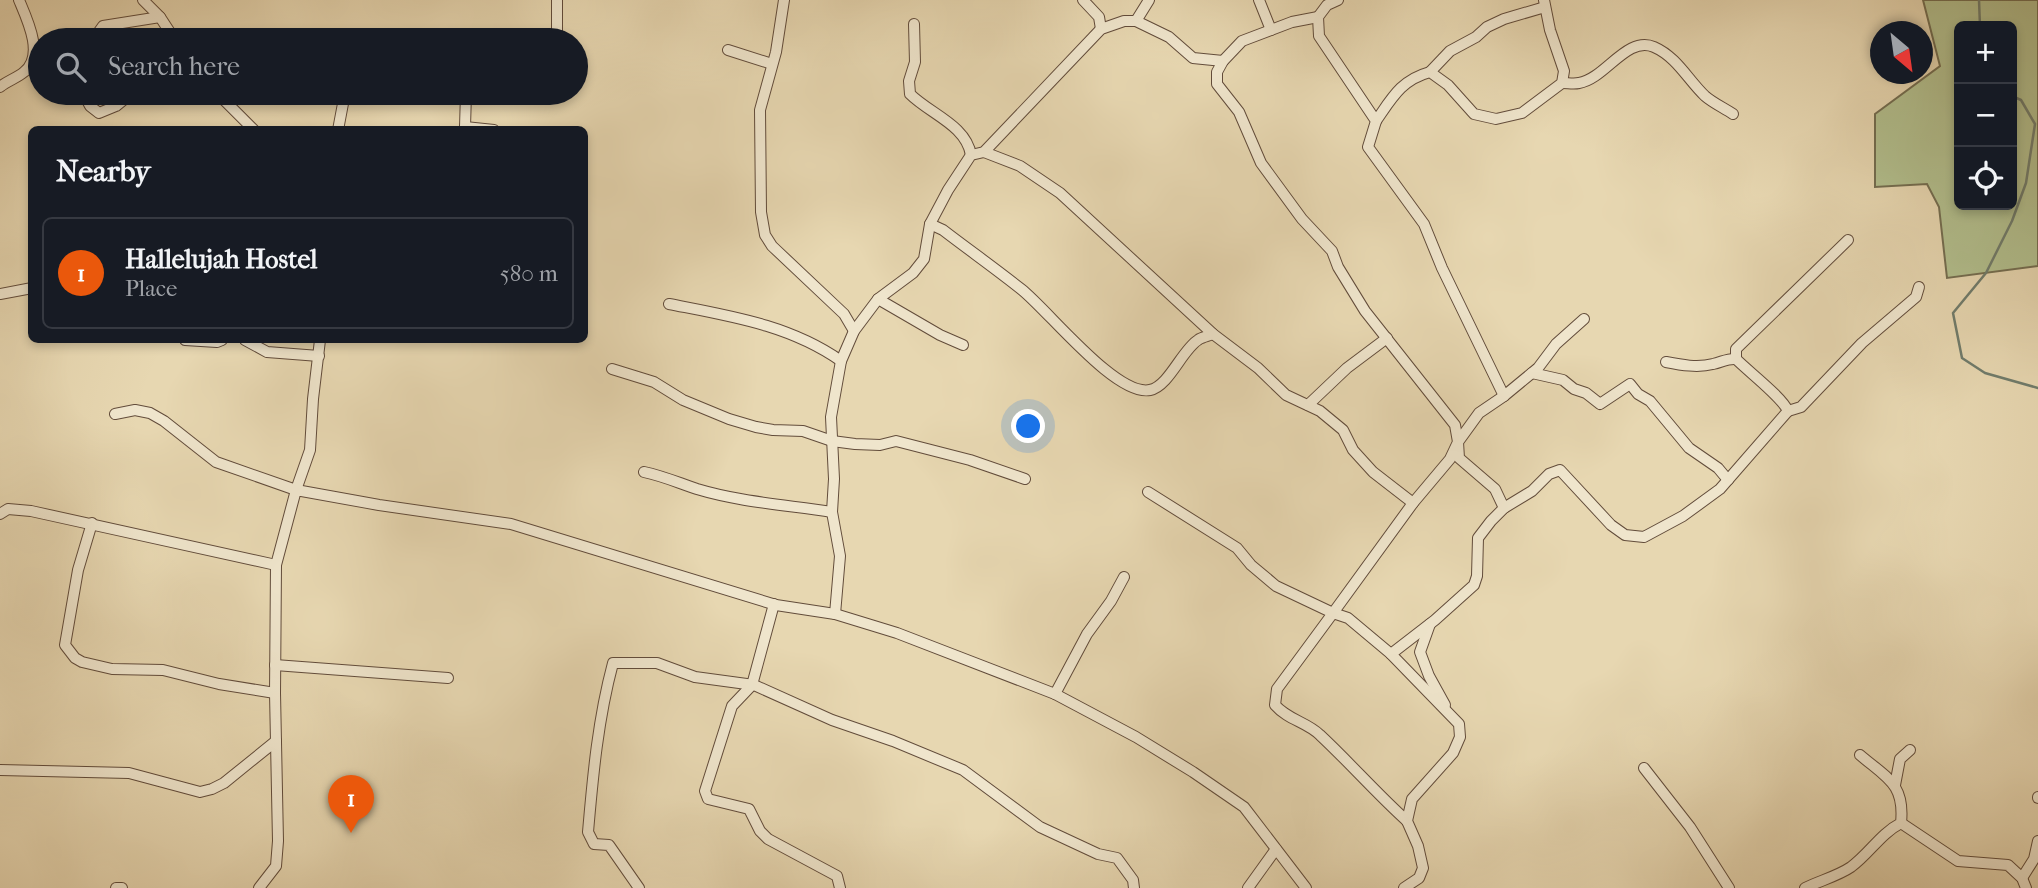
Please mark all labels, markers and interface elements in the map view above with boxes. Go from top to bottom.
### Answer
north arrow [1870,21,1933,84]
map controls [1954,21,2017,210]
button: + [1954,21,2017,84]
search box [28,28,588,105]
icon: search [52,48,90,86]
text: Search here [108,51,240,82]
button: − [1954,84,2017,147]
button: locate [1954,147,2017,210]
text: Nearby [56,154,151,189]
text: Hallelujah Hostel [125,244,317,275]
text: 1 [77,260,85,287]
text: 580 m [500,260,558,287]
text: Place [125,275,177,302]
your location [1011,409,1045,443]
pin: 1 [328,775,374,833]

